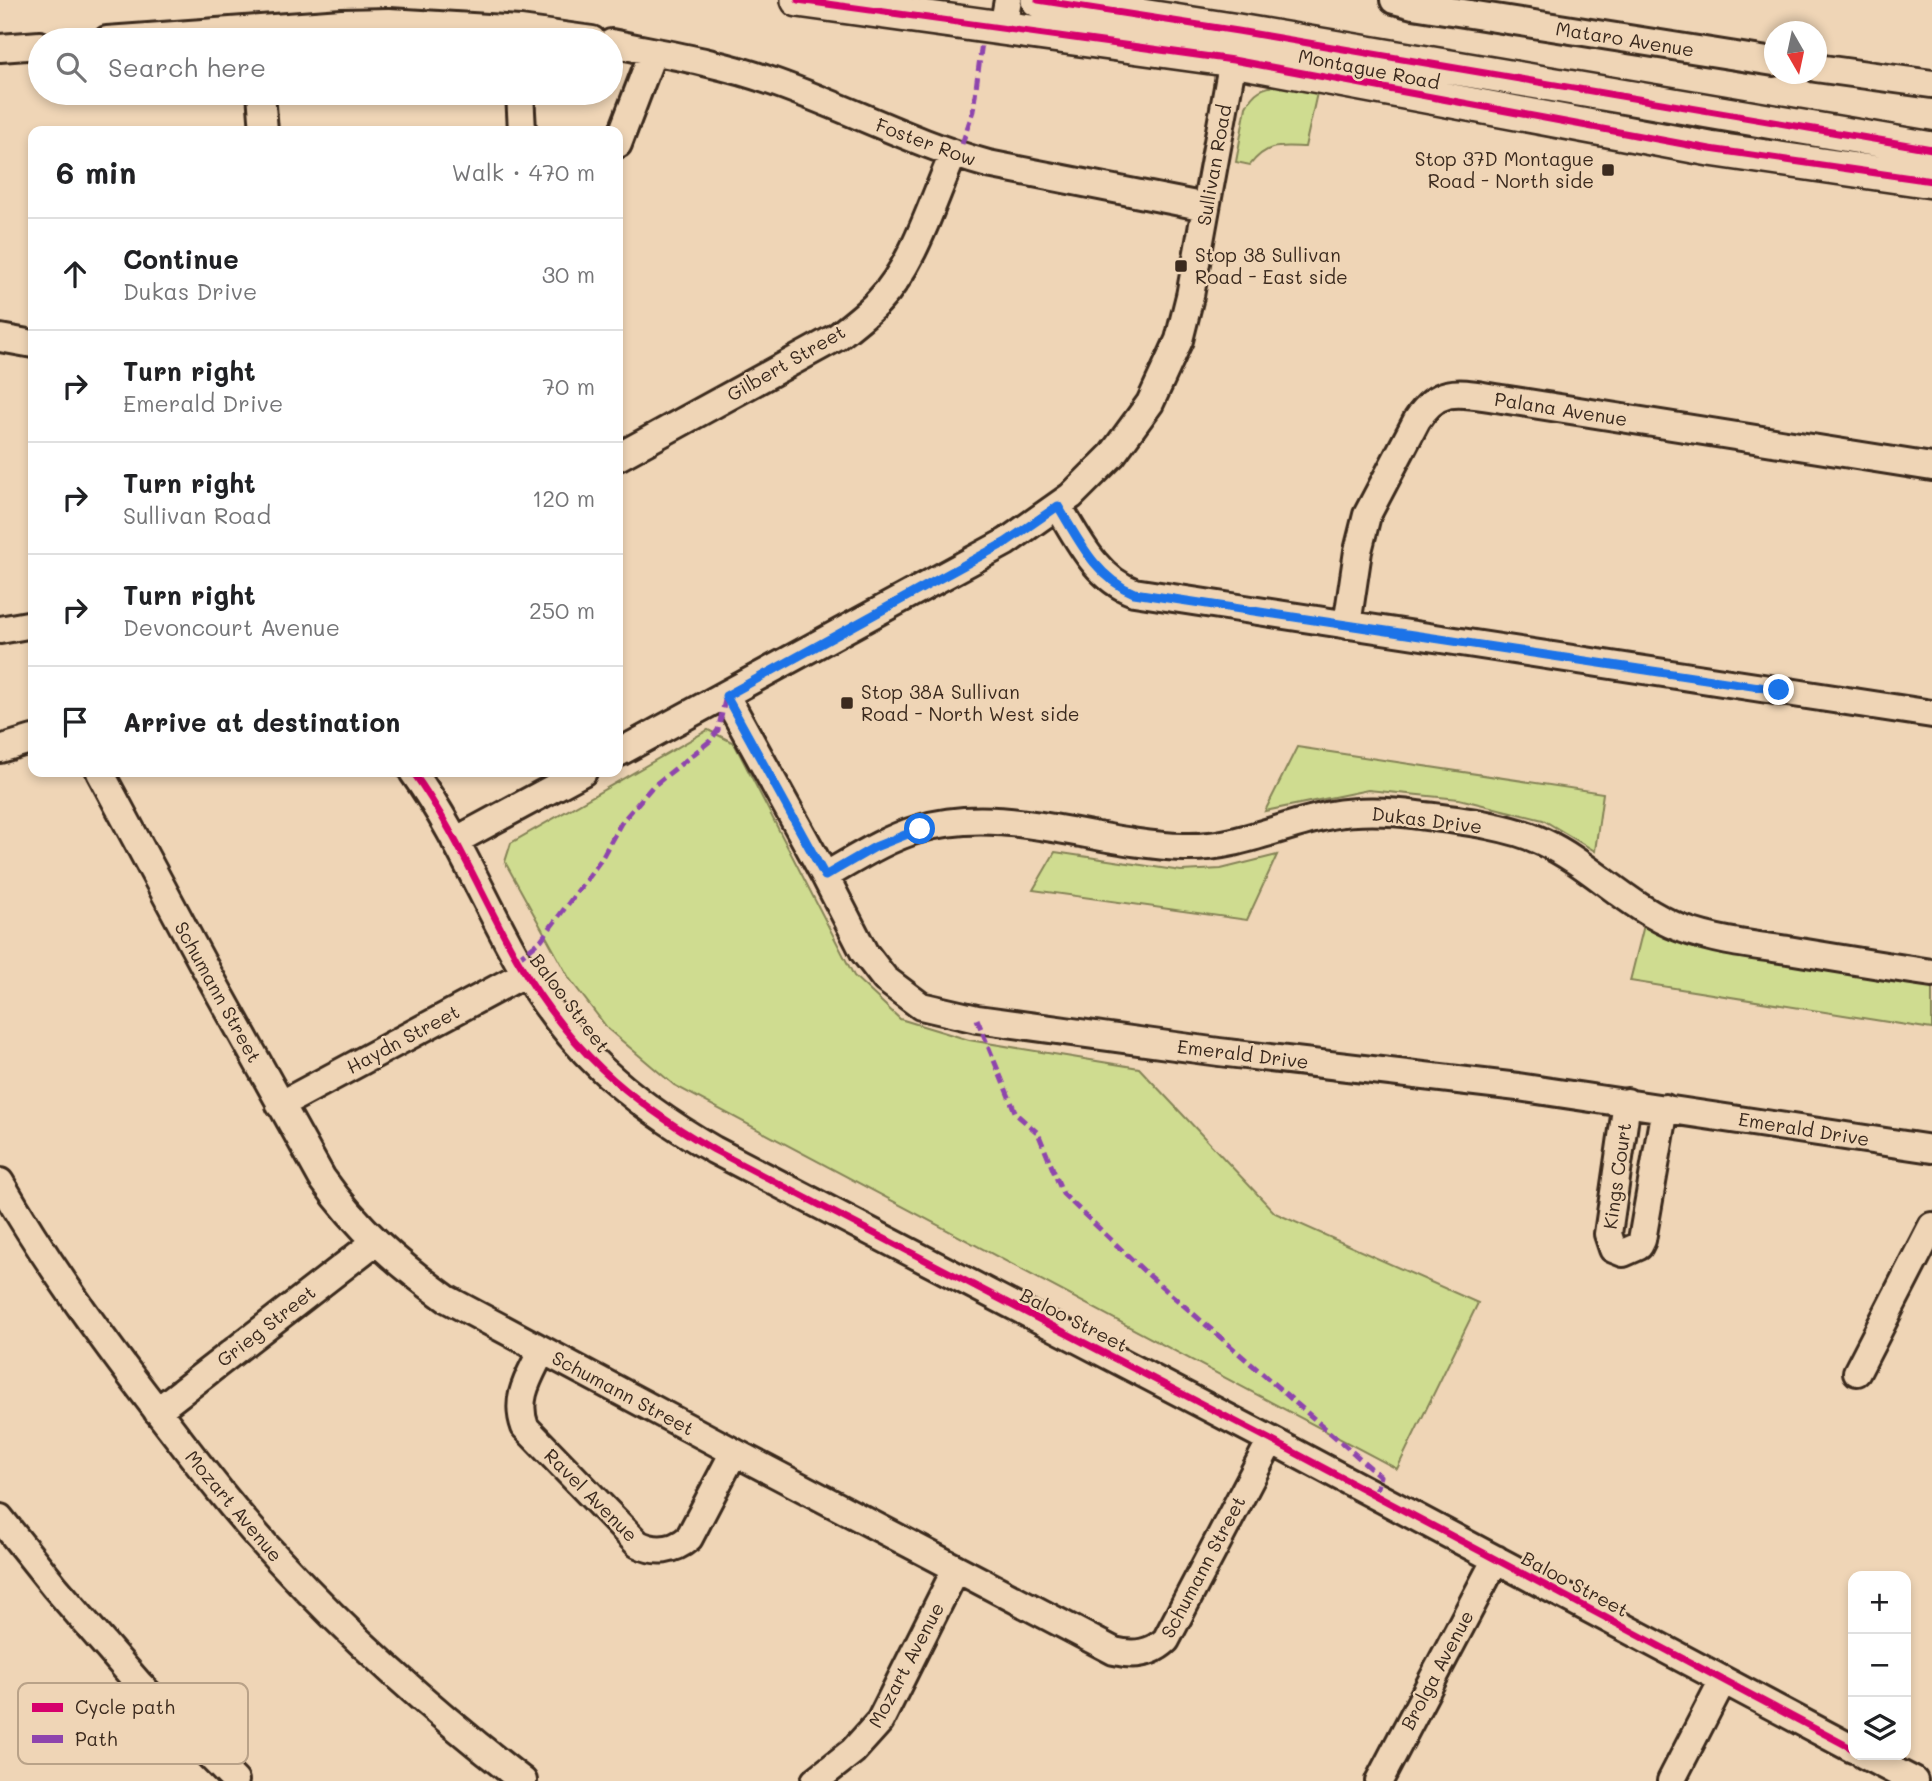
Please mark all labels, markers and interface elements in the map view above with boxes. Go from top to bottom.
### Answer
street label: Mataro Avenue [1554,15,1696,62]
north arrow [1764,21,1827,84]
search box [28,28,623,105]
street label: Montague Road [1296,43,1442,94]
icon: search [52,48,90,86]
text: Search here [108,50,266,84]
street label: Sullivan Road [1191,103,1236,227]
street label: Foster Row [873,112,980,171]
place label: Stop 37D Montague Road - North side [1415,146,1594,193]
text: 6 min [56,152,136,192]
text: Walk · 470 m [452,157,595,187]
marker: Stop 37D Montague Road - North side [1600,162,1616,178]
text: Continue [123,242,239,276]
place label: Stop 38 Sullivan Road - East side [1195,242,1348,289]
icon: ahead [56,255,94,293]
marker: Stop 38 Sullivan Road - East side [1173,258,1189,274]
text: 30 m [542,259,595,289]
text: Dukas Drive [123,276,257,306]
street label: Gilbert Street [722,318,850,407]
text: Turn right [123,354,256,388]
icon: right [56,367,94,405]
text: 70 m [542,371,595,401]
street label: Palana Avenue [1493,386,1629,431]
text: Emerald Drive [123,388,283,418]
text: Turn right [123,466,256,500]
icon: right [56,479,94,517]
text: 120 m [532,483,595,513]
text: Sullivan Road [123,500,271,530]
text: Turn right [123,578,256,612]
icon: right [56,591,94,629]
text: 250 m [529,595,595,625]
text: Devoncourt Avenue [123,612,340,642]
route end [1763,674,1794,705]
place label: Stop 38A Sullivan Road - North West side [861,679,1079,726]
marker: Stop 38A Sullivan Road - North West side [839,695,855,711]
icon: arrive [56,703,94,741]
text: Arrive at destination [123,705,400,739]
street label: Dukas Drive [1370,800,1484,839]
route start [904,813,935,844]
street label: Schumann Street [169,917,268,1067]
street label: Baloo Street [525,948,616,1057]
street label: Haydn Street [342,998,464,1079]
street label: Emerald Drive [1176,1033,1310,1074]
street label: Emerald Drive [1737,1106,1871,1151]
street label: Kings Court [1597,1121,1636,1231]
street label: Grieg Street [211,1279,320,1372]
street label: Baloo Street [1016,1282,1132,1357]
street label: Schumann Street [548,1345,699,1441]
street label: Ravel Avenue [539,1443,643,1547]
street label: Mozart Avenue [180,1445,288,1567]
street label: Schumann Street [1155,1491,1251,1642]
street label: Baloo Street [1517,1545,1633,1622]
map controls [1848,1571,1911,1760]
button: + [1848,1571,1911,1634]
street label: Mozart Avenue [862,1598,949,1732]
street label: Brolga Avenue [1395,1606,1479,1734]
button: − [1848,1634,1911,1697]
legend [18,1683,248,1764]
text: Cycle path [75,1694,175,1719]
button: layers [1848,1697,1911,1760]
text: Path [75,1726,118,1751]

